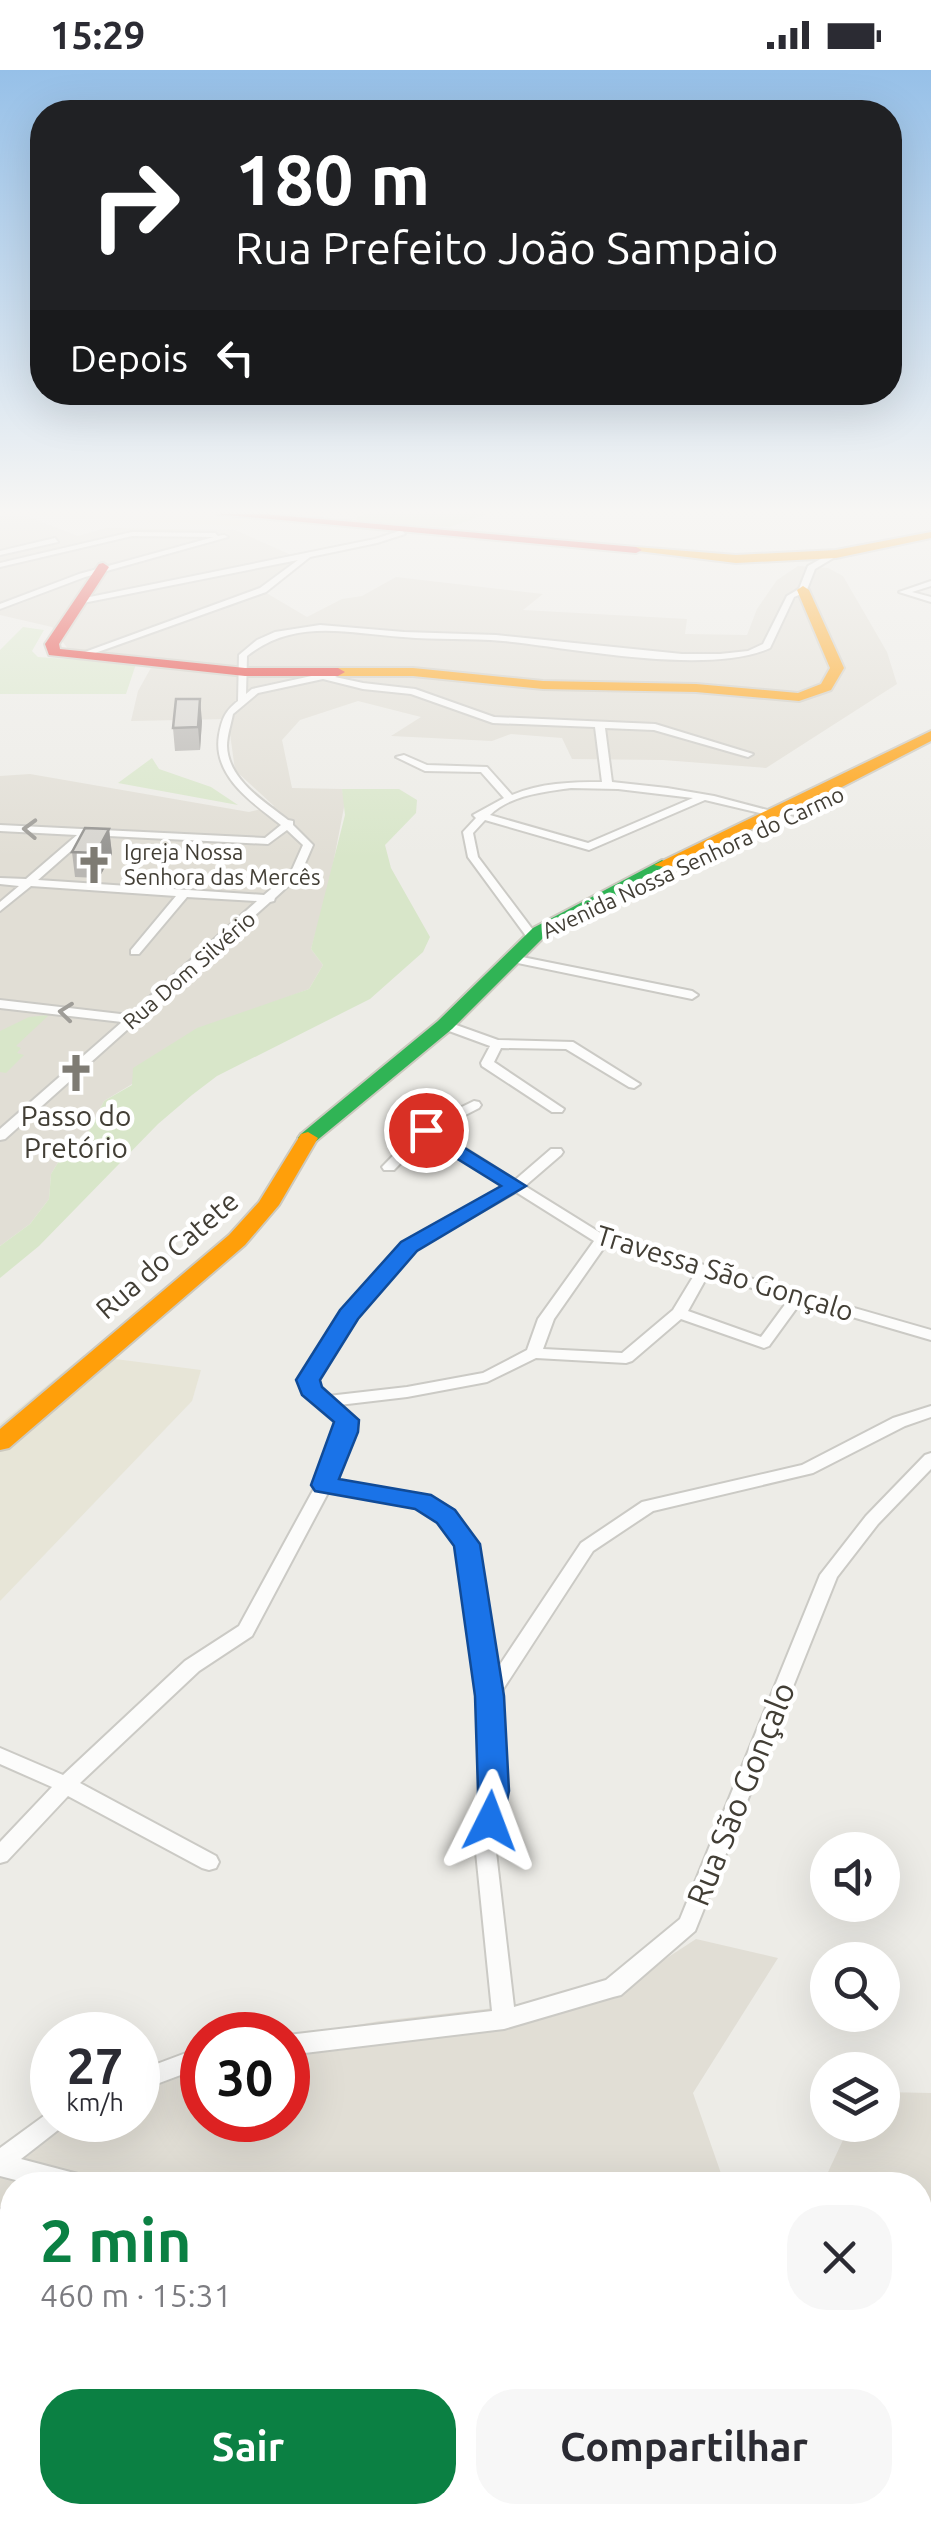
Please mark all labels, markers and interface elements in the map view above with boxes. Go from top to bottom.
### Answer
text: 15:29 [50,14,145,56]
icon: right [70,140,200,270]
text: 180 m [235,140,430,218]
text: Rua Prefeito João Sampaio [235,222,779,273]
icon: left [208,330,263,385]
text: Depois [70,337,188,379]
street label: Avenida Nossa Senhora do Carmo [538,780,848,943]
one-way arrow [22,818,38,839]
place label: Igreja Nossa Senhora das Mercês [124,839,321,889]
church icon: Igreja Nossa Senhora das Mercês [73,844,115,886]
street label: Rua Dom Silvério [117,905,260,1034]
one-way arrow [58,1002,74,1023]
church icon: Passo do Pretório [55,1052,97,1094]
pin [384,1088,469,1173]
place label: Passo do Pretório [21,1100,131,1163]
icon: arrive [399,1103,454,1158]
street label: Rua do Catete [89,1185,244,1325]
street label: Travessa São Gonçalo [593,1219,858,1326]
street label: Rua São Gonçalo [679,1677,801,1911]
position arrow [438,1769,542,1873]
map controls [810,1832,900,2142]
button: sound [810,1832,900,1922]
button: search [810,1942,900,2032]
speed limit sign: 30 [180,2012,310,2142]
text: 27 [67,2037,123,2093]
button: layers [810,2052,900,2142]
text: km/h [66,2088,124,2116]
button: close [787,2205,892,2310]
text: 2 min [40,2206,192,2273]
text: 460 m · 15:31 [40,2277,232,2313]
button: Sair [40,2389,456,2504]
button: Compartilhar [476,2389,892,2504]

